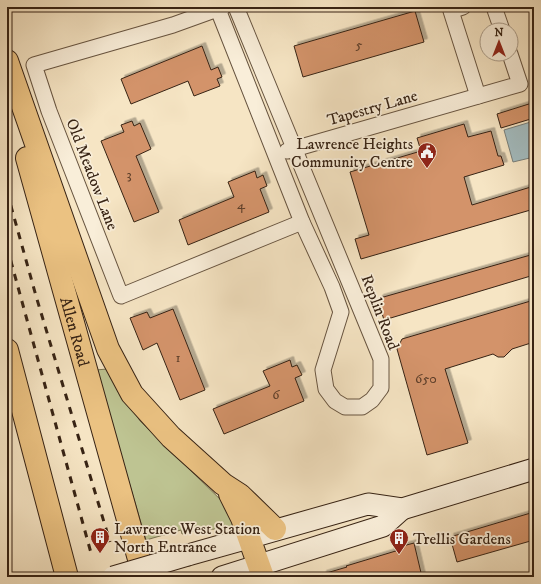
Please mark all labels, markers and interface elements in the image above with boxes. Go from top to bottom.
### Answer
north arrow [479,22,519,62]
text: N [494,26,504,40]
house number: 5 [356,36,363,54]
street label: Tapestry Lane [325,85,420,130]
street label: Old Meadow Lane [62,116,123,233]
place label: Lawrence Heights Community Centre [291,134,413,172]
public building icon: Lawrence Heights Community Centre [416,141,438,169]
house number: 3 [126,166,132,184]
house number: 4 [237,196,246,214]
street label: Replin Road [357,272,404,353]
street label: Allen Road [55,295,94,369]
house number: 1 [175,349,181,367]
house number: 650 [415,370,437,388]
house number: 6 [272,386,280,404]
place label: Lawrence West Station North Entrance [114,519,261,557]
building icon: Lawrence West Station North Entrance [89,526,111,554]
building icon: Trellis Gardens [388,527,410,555]
place label: Trellis Gardens [413,529,511,549]

